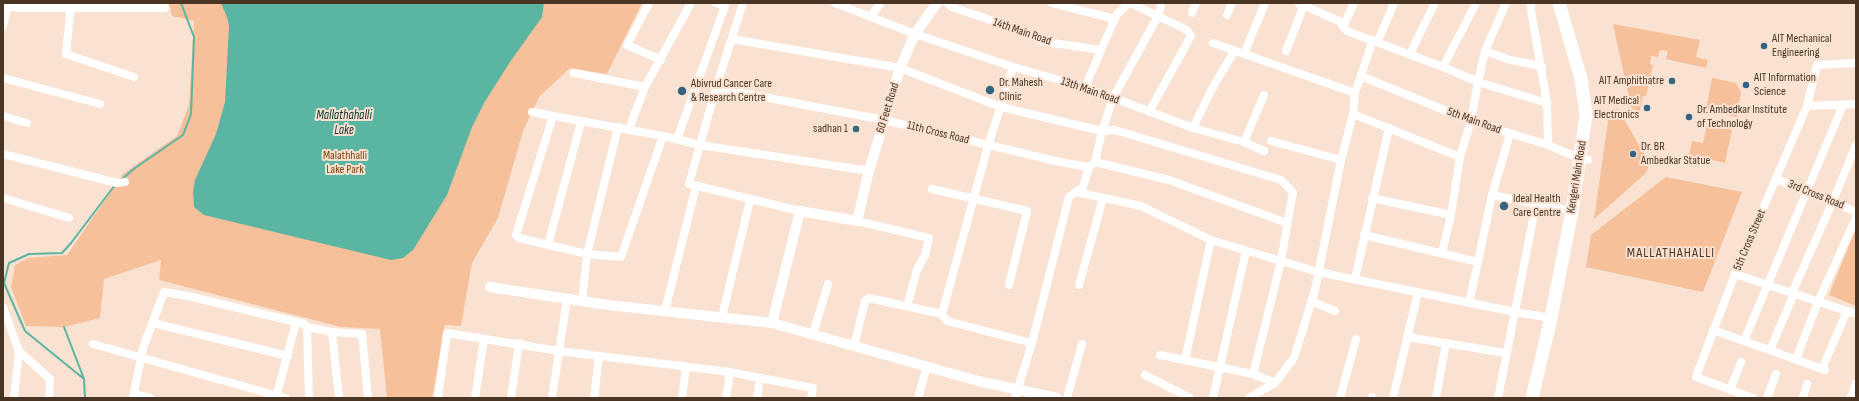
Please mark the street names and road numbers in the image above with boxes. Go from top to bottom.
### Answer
street label: 14th Main Road [991,15,1053,49]
street label: 13th Main Road [1059,74,1121,108]
street label: 60 Feet Road [874,81,902,135]
street label: 5th Main Road [1445,105,1503,137]
street label: 11th Cross Road [905,118,971,148]
street label: Kengeri Main Road [1564,140,1590,214]
street label: 3rd Cross Road [1786,177,1846,213]
street label: 5th Cross Street [1731,207,1769,273]

